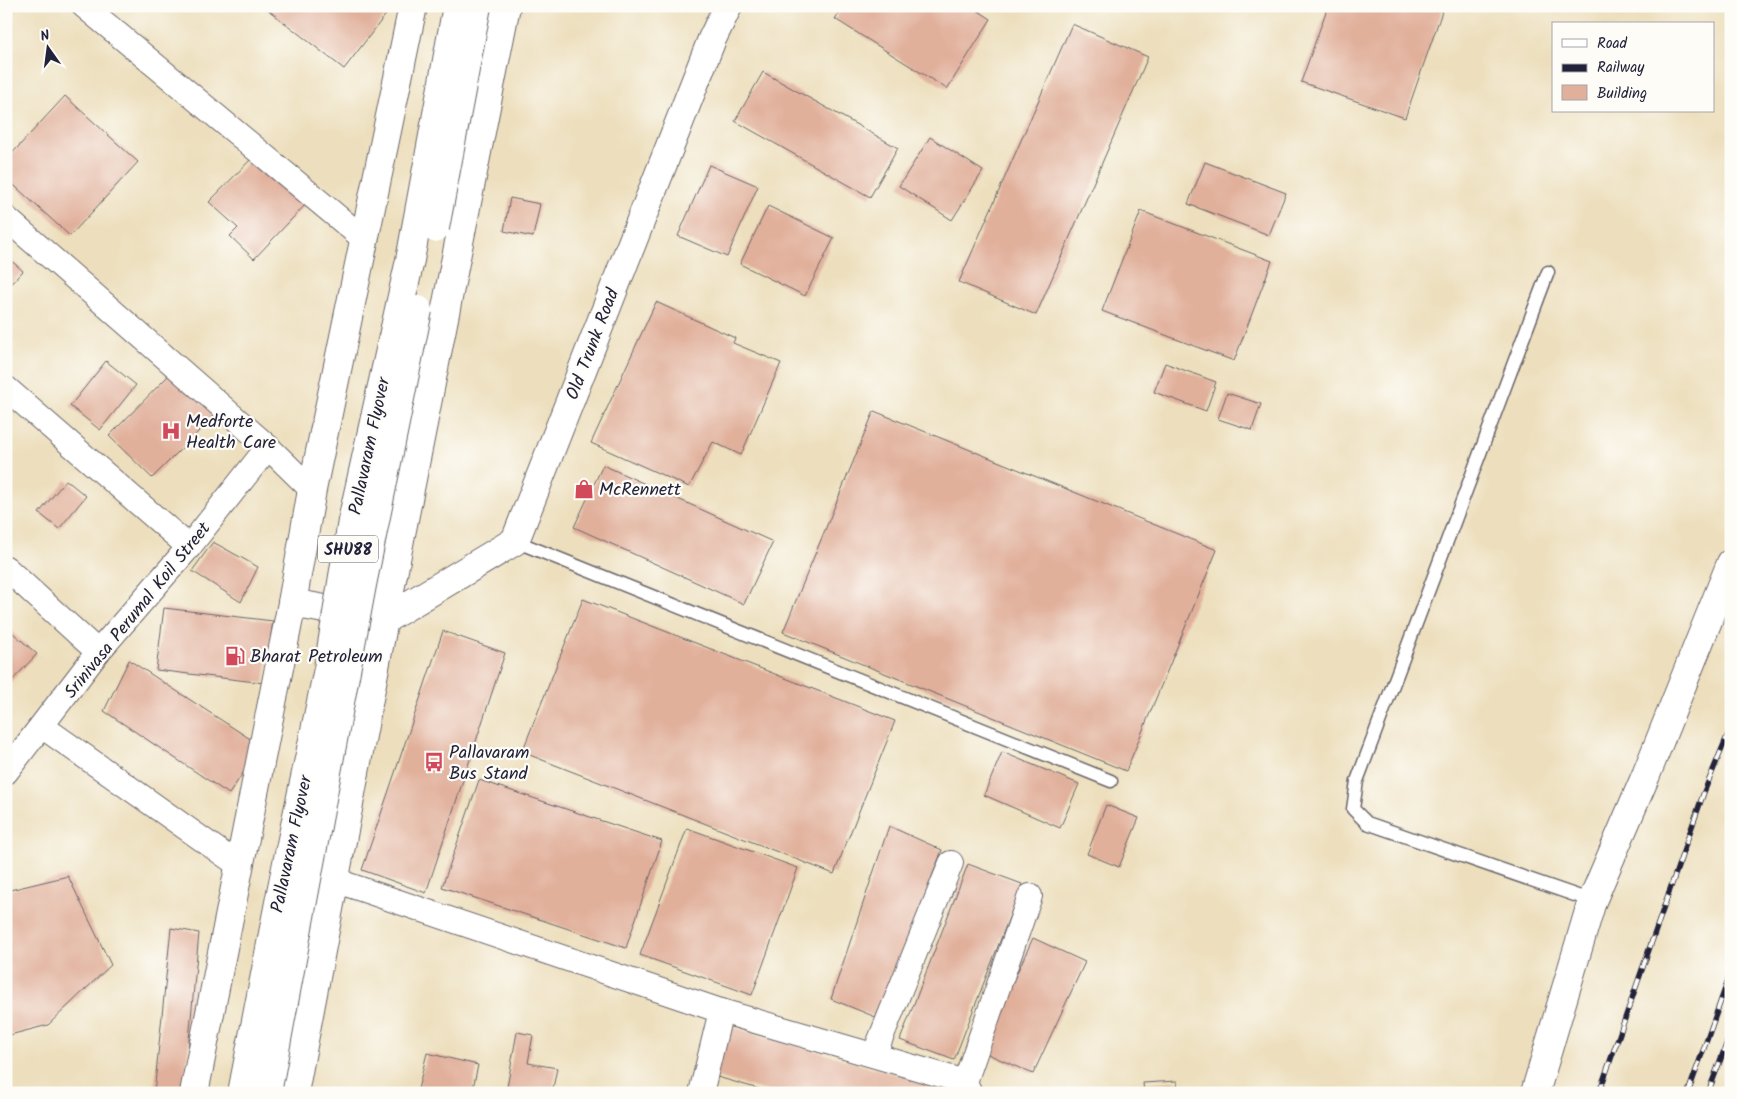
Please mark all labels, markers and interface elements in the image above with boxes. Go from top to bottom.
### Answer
north arrow [22,22,72,72]
legend [1552,22,1714,112]
text: N [38,25,52,48]
text: Road [1597,32,1628,56]
text: Railway [1597,56,1645,80]
text: Building [1597,82,1647,106]
street label: Old Trunk Road [559,284,628,404]
street label: Pallavaram Flyover [342,374,399,518]
place label: Medforte Health Care [186,408,276,458]
hospital icon: Medforte Health Care [160,420,182,442]
place label: McRennett [599,476,682,505]
shop icon: McRennett [573,478,595,500]
street label: Srinivasa Perumal Koil Street [58,515,219,706]
road number: SHU88 [318,536,378,562]
place label: Bharat Petroleum [250,643,383,672]
fuel station icon: Bharat Petroleum [224,645,246,667]
place label: Pallavaram Bus Stand [449,739,529,789]
bus stop icon: Pallavaram Bus Stand [423,751,445,773]
street label: Pallavaram Flyover [264,772,321,916]

